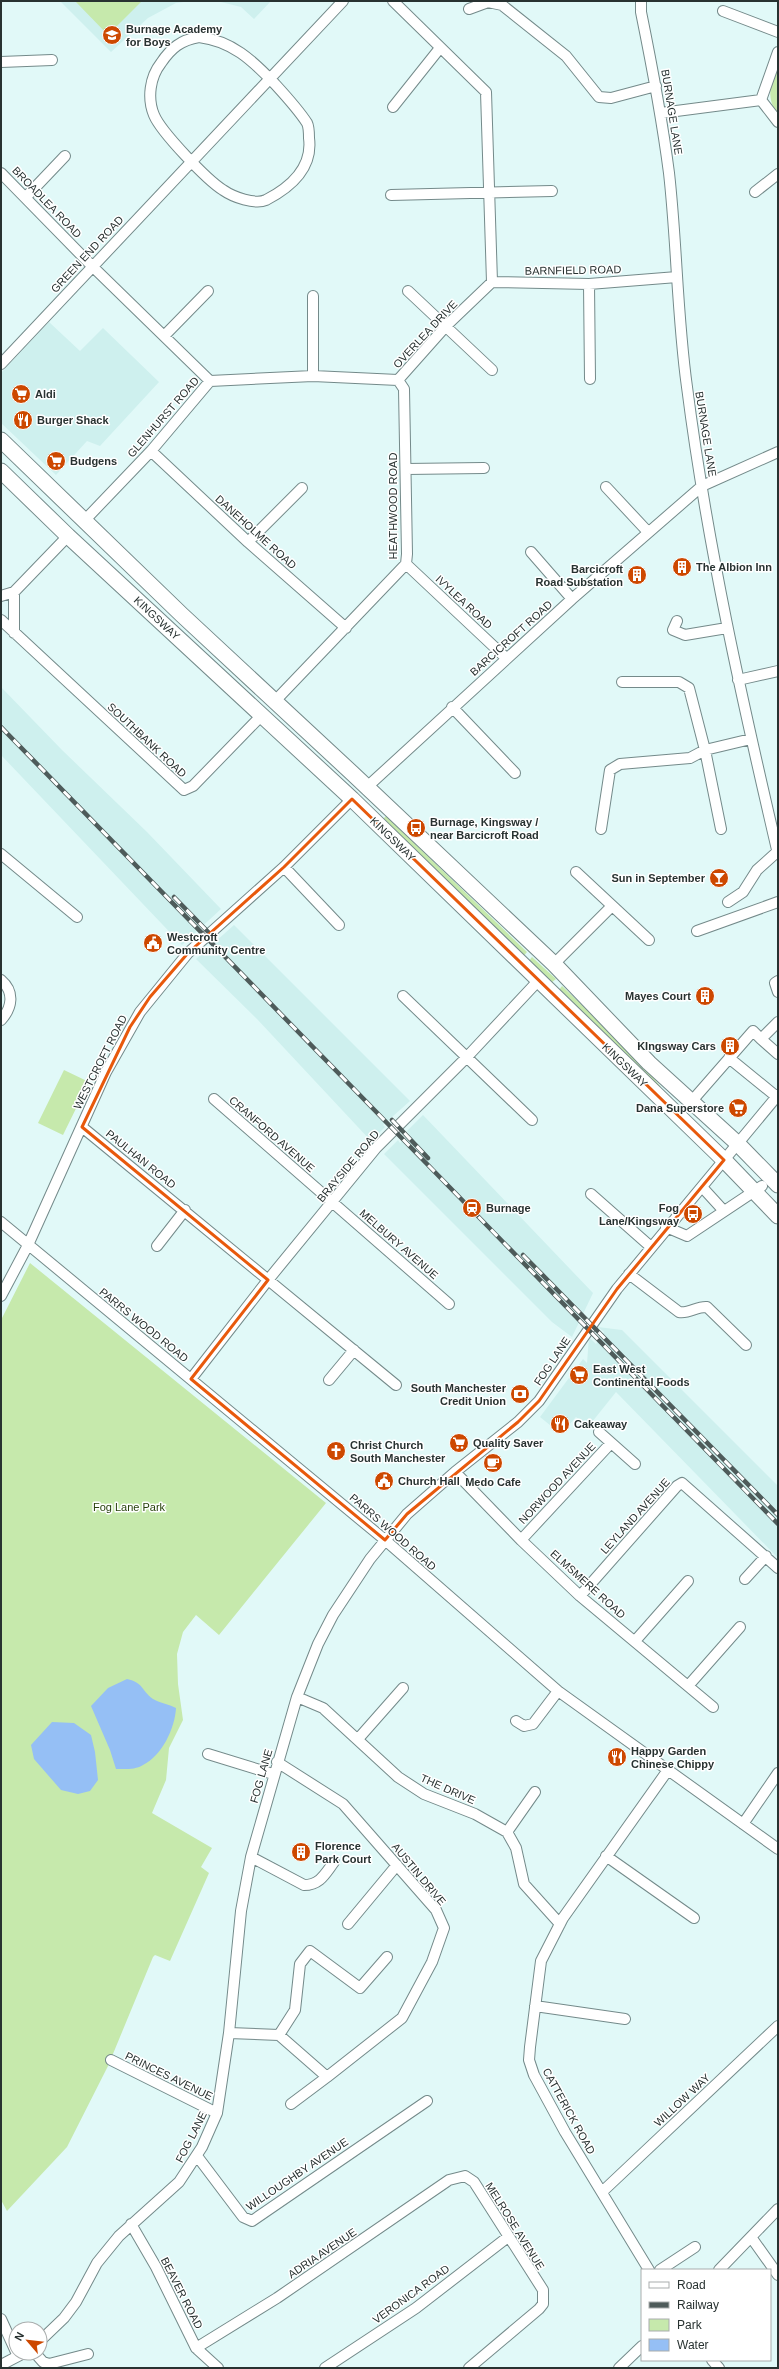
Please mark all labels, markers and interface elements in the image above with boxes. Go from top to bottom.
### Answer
place label: Burnage Academy for Boys [126,23,223,48]
school or university icon: Burnage Academy for Boys [101,24,123,46]
street label: BURNAGE LANE [659,68,685,156]
street label: BROADLEA ROAD [10,164,84,240]
street label: GREEN END ROAD [48,213,126,295]
street label: BARNFIELD ROAD [525,263,621,277]
street label: OVERLEA DRIVE [391,298,459,370]
street label: GLENHURST ROAD [125,374,201,460]
supermarket icon: Aldi [10,383,32,405]
place label: Aldi [35,388,56,400]
street label: BURNAGE LANE [693,390,719,478]
restaurant icon: Burger Shack [12,409,34,431]
place label: Burger Shack [37,414,109,426]
supermarket icon: Budgens [45,450,67,472]
street label: HEATHWOOD ROAD [387,453,399,559]
place label: Budgens [70,455,117,467]
street label: DANEHOLME ROAD [213,493,299,571]
building icon: The Albion Inn [671,556,693,578]
place label: The Albion Inn [696,561,772,573]
place label: Barcicroft Road Substation [536,563,623,588]
building icon: Barcicroft Road Substation [626,564,648,586]
street label: IVYLEA ROAD [433,573,495,631]
street label: KINGSWAY [132,594,183,643]
street label: BARCICROFT ROAD [468,598,554,678]
street label: SOUTHBANK ROAD [105,700,189,780]
street label: KINGSWAY [368,815,419,864]
place label: Burnage, Kingsway / near Barcicroft Road [430,816,539,841]
bus stop icon: Burnage, Kingsway / near Barcicroft Road [405,817,427,839]
bar icon: Sun in September [708,867,730,889]
place label: Sun in September [611,872,706,884]
place label: Westcroft Community Centre [167,931,265,956]
public building icon: Westcroft Community Centre [142,932,164,954]
building icon: Mayes Court [694,985,716,1007]
place label: Mayes Court [625,990,691,1002]
street label: WESTCROFT ROAD [71,1013,129,1111]
building icon: KIngsway Cars [719,1035,741,1057]
place label: KIngsway Cars [637,1040,716,1052]
street label: KINGSWAY [600,1041,651,1090]
street label: CRANFORD AVENUE [227,1094,317,1174]
supermarket icon: Dana Superstore [727,1097,749,1119]
place label: Dana Superstore [636,1102,724,1114]
street label: PAULHAN ROAD [104,1127,178,1191]
street label: BRAYSIDE ROAD [315,1128,381,1204]
station icon: Burnage [461,1197,483,1219]
place label: Burnage [486,1202,531,1214]
place label: Fog Lane/Kingsway [599,1202,680,1227]
bus stop icon: Fog Lane/Kingsway [682,1203,704,1225]
street label: MELBURY AVENUE [357,1207,441,1281]
street label: PARRS WOOD ROAD [97,1286,191,1364]
street label: FOG LANE [531,1335,573,1387]
place label: East West Continental Foods [593,1363,690,1388]
supermarket icon: East West Continental Foods [568,1364,590,1386]
place label: South Manchester Credit Union [411,1382,507,1407]
bank icon: South Manchester Credit Union [509,1383,531,1405]
restaurant icon: Cakeaway [549,1413,571,1435]
place label: Cakeaway [574,1418,628,1430]
supermarket icon: Quality Saver [448,1432,470,1454]
place label: Quality Saver [473,1437,544,1449]
place label: Christ Church South Manchester [350,1439,446,1464]
church icon: Christ Church South Manchester [325,1440,347,1462]
street label: NORWOOD AVENUE [516,1440,598,1526]
cafe icon: Medo Cafe [482,1452,504,1474]
public building icon: Church Hall [373,1470,395,1492]
place label: Church Hall [398,1475,460,1487]
place label: Medo Cafe [465,1476,521,1488]
street label: LEYLAND AVENUE [598,1476,672,1556]
street label: PARRS WOOD ROAD [347,1491,439,1573]
park label: Fog Lane Park [93,1501,166,1513]
street label: ELMSMERE ROAD [548,1547,628,1621]
place label: Happy Garden Chinese Chippy [631,1745,715,1770]
restaurant icon: Happy Garden Chinese Chippy [606,1746,628,1768]
street label: FOG LANE [248,1748,274,1804]
street label: THE DRIVE [419,1772,477,1806]
place label: Florence Park Court [315,1840,372,1865]
building icon: Florence Park Court [290,1841,312,1863]
street label: AUSTIN DRIVE [390,1841,448,1907]
street label: PRINCES AVENUE [123,2050,215,2102]
street label: CATTERICK ROAD [540,2066,598,2156]
street label: WILLOW WAY [652,2071,713,2129]
street label: FOG LANE [173,2109,209,2165]
street label: WILLOUGHBY AVENUE [244,2135,350,2213]
street label: MELROSE AVENUE [483,2180,547,2272]
street label: ADRIA AVENUE [286,2226,358,2280]
street label: BEAVER ROAD [159,2255,205,2331]
street label: VERONICA ROAD [370,2262,452,2326]
legend [641,2269,771,2361]
text: Road [677,2278,706,2292]
text: Railway [677,2298,719,2312]
text: Park [677,2318,703,2332]
north arrow [8,2321,48,2361]
text: N [12,2330,26,2343]
text: Water [677,2338,709,2352]

